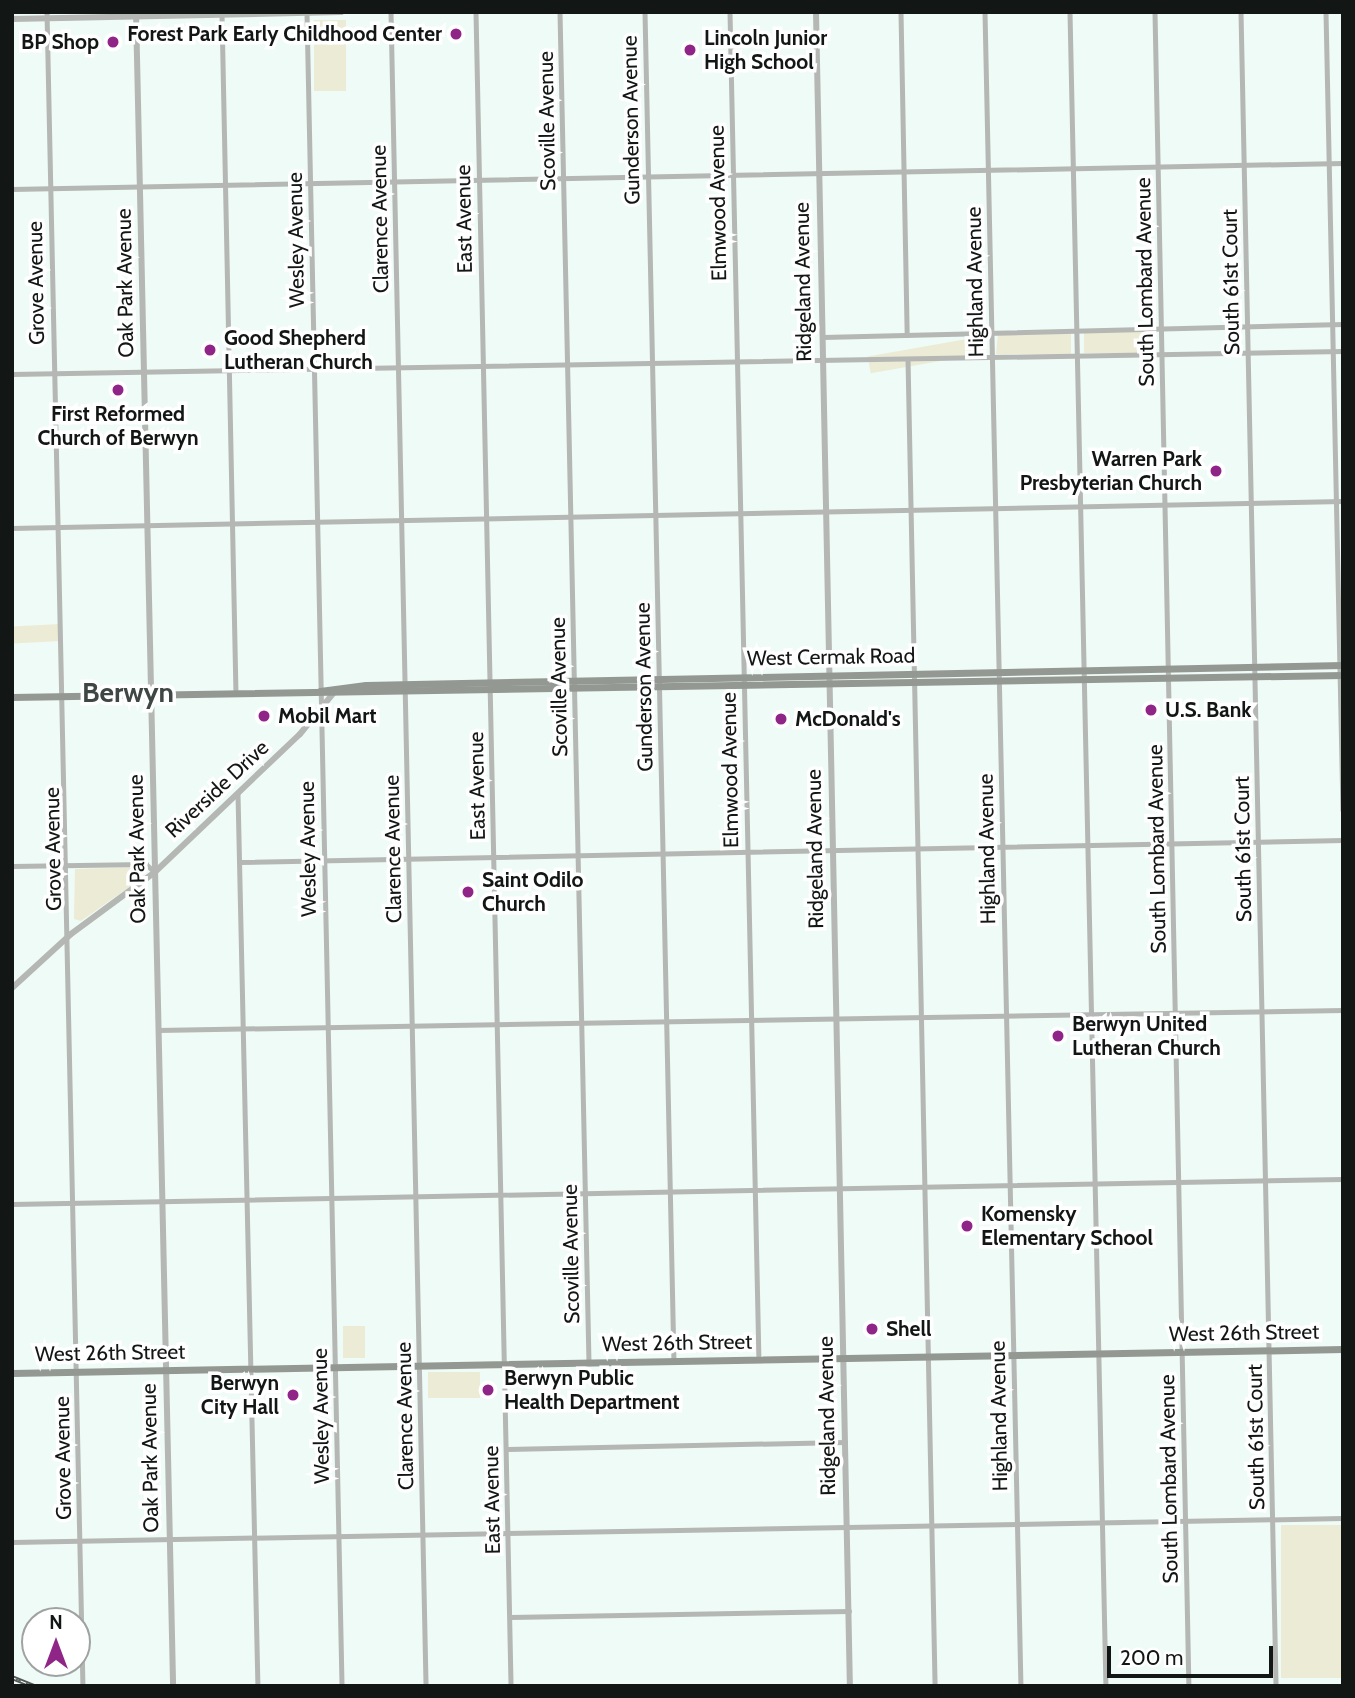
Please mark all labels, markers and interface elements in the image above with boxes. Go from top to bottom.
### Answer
place label: Forest Park Early Childhood Center [127,21,442,47]
place label: Lincoln Junior High School [704,25,827,75]
marker: Forest Park Early Childhood Center [448,26,464,42]
place label: BP Shop [21,29,99,55]
marker: BP Shop [105,34,121,50]
street label: Gunderson Avenue [617,35,645,205]
marker: Lincoln Junior High School [682,42,698,58]
street label: Scoville Avenue [533,51,561,191]
street label: Elmwood Avenue [704,125,732,281]
street label: Clarence Avenue [366,145,394,293]
street label: East Avenue [450,164,478,274]
street label: Wesley Avenue [282,172,310,308]
street label: South Lombard Avenue [1131,177,1159,387]
street label: Ridgeland Avenue [789,202,817,362]
street label: Highland Avenue [961,206,989,358]
street label: Oak Park Avenue [111,208,139,358]
street label: South 61st Court [1217,209,1245,355]
street label: Grove Avenue [22,221,50,345]
place label: Good Shepherd Lutheran Church [224,325,373,375]
marker: Good Shepherd Lutheran Church [202,342,218,358]
marker: First Reformed Church of Berwyn [110,382,126,398]
place label: First Reformed Church of Berwyn [37,401,199,451]
place label: Warren Park Presbyterian Church [1020,446,1202,496]
marker: Warren Park Presbyterian Church [1208,463,1224,479]
street label: Gunderson Avenue [630,602,658,772]
street label: Scoville Avenue [545,617,573,757]
street label: West Cermak Road [747,643,915,671]
district label: Berwyn [82,675,174,709]
street label: Elmwood Avenue [716,692,744,848]
place label: U.S. Bank [1165,697,1251,723]
marker: U.S. Bank [1143,702,1159,718]
place label: Mobil Mart [278,703,376,729]
place label: McDonald's [795,706,901,732]
marker: Mobil Mart [256,708,272,724]
marker: McDonald's [773,711,789,727]
street label: East Avenue [463,731,491,841]
street label: Riverside Drive [160,735,274,843]
street label: South Lombard Avenue [1143,744,1171,954]
street label: Ridgeland Avenue [801,769,829,929]
street label: Highland Avenue [973,773,1001,925]
street label: Oak Park Avenue [123,774,151,924]
street label: Clarence Avenue [379,775,407,923]
street label: South 61st Court [1229,776,1257,922]
street label: Wesley Avenue [294,781,322,917]
street label: Grove Avenue [39,787,67,911]
place label: Saint Odilo Church [482,867,583,917]
marker: Saint Odilo Church [460,884,476,900]
place label: Berwyn United Lutheran Church [1072,1011,1221,1061]
marker: Berwyn United Lutheran Church [1050,1028,1066,1044]
street label: Scoville Avenue [557,1184,585,1324]
place label: Komensky Elementary School [981,1201,1153,1251]
marker: Komensky Elementary School [959,1218,975,1234]
place label: Shell [886,1316,931,1342]
street label: West 26th Street [1169,1319,1319,1347]
marker: Shell [864,1321,880,1337]
street label: West 26th Street [602,1329,752,1357]
street label: Ridgeland Avenue [813,1336,841,1496]
street label: West 26th Street [35,1339,185,1367]
street label: Highland Avenue [985,1340,1013,1492]
street label: Clarence Avenue [391,1342,419,1490]
street label: Wesley Avenue [307,1348,335,1484]
street label: South 61st Court [1242,1364,1270,1510]
place label: Berwyn Public Health Department [504,1365,679,1415]
place label: Berwyn City Hall [201,1370,279,1420]
street label: South Lombard Avenue [1155,1374,1183,1584]
marker: Berwyn Public Health Department [478,1380,498,1400]
street label: Oak Park Avenue [136,1383,164,1533]
marker: Berwyn City Hall [285,1387,301,1403]
street label: Grove Avenue [49,1396,77,1520]
street label: East Avenue [478,1445,506,1555]
north arrow [21,1607,91,1677]
text: N [49,1611,63,1634]
scale bar [1110,1632,1276,1676]
text: 200 m [1120,1645,1183,1670]

